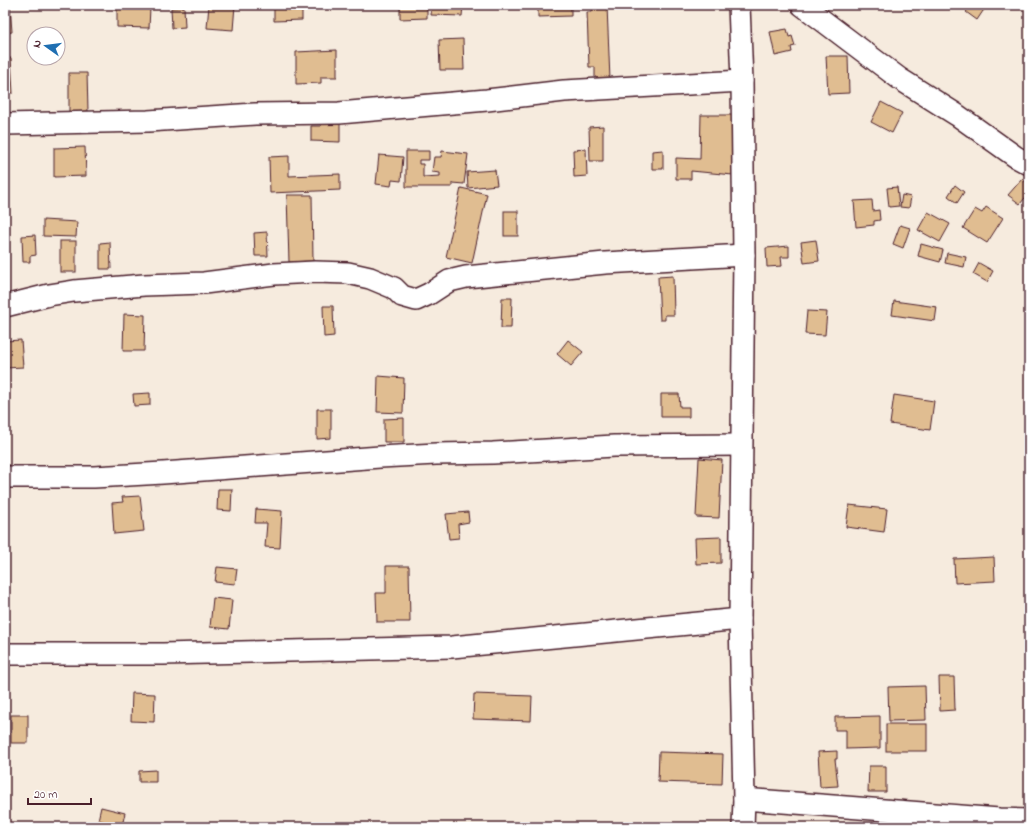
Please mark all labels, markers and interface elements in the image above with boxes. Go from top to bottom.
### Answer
north arrow [26,26,66,66]
text: N [29,38,46,49]
scale bar [28,780,91,806]
text: 20 m [34,786,57,804]

